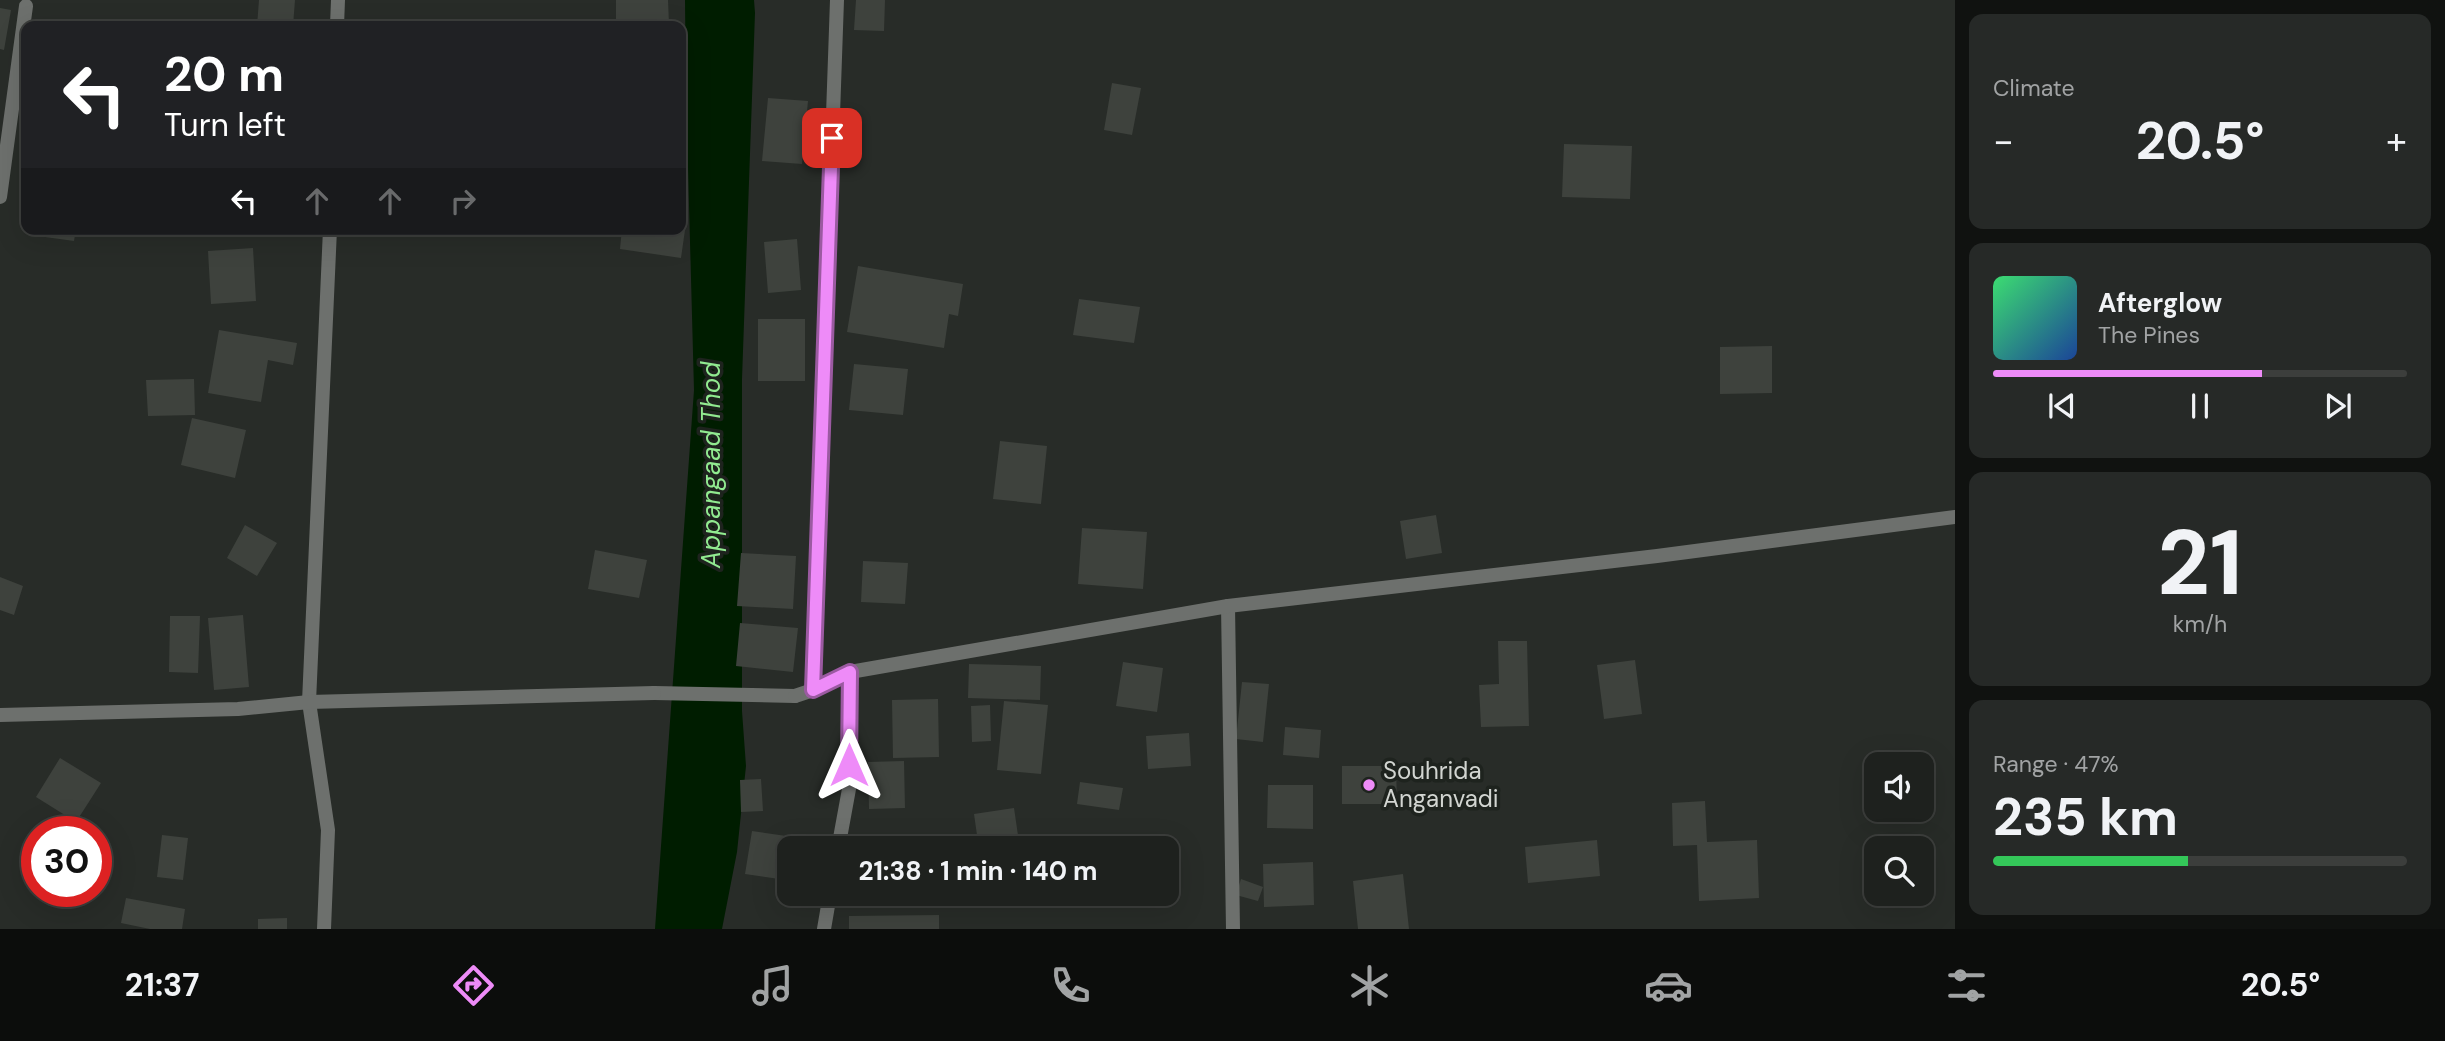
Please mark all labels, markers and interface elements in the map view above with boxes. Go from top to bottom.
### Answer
text: 20 m [164,42,284,106]
icon: left [49,49,140,140]
text: Climate [1993,73,2075,103]
text: Turn left [164,104,286,146]
text: 20.5° [2136,107,2264,175]
pin [802,108,862,168]
text: − [1993,116,2014,166]
text: + [2386,116,2407,166]
icon: arrive [813,119,851,157]
icon: left [225,182,263,220]
icon: ahead [298,182,336,220]
icon: ahead [371,182,409,220]
icon: right [444,182,482,220]
text: Afterglow [2098,286,2222,320]
text: The Pines [2098,320,2200,350]
water label: Appangaad Thod [694,361,728,569]
icon: previous [2043,387,2081,425]
icon: pause [2181,387,2219,425]
icon: next [2319,387,2357,425]
text: 21 [2157,504,2243,622]
text: km/h [2173,609,2227,639]
position arrow [812,728,886,802]
text: Range · 47% [1993,749,2119,779]
map controls [1864,752,1934,906]
button: sound [1864,752,1934,822]
place label: Souhrida Anganvadi [1383,755,1499,814]
marker: Souhrida Anganvadi [1361,777,1377,793]
text: 235 km [1993,783,2178,851]
speed limit sign: 30 [21,816,112,907]
button: search [1864,836,1934,906]
text: 21:38 · 1 min · 140 m [858,854,1098,888]
icon: directions [449,961,498,1010]
icon: music [748,961,797,1010]
icon: phone [1046,961,1095,1010]
icon: climate [1345,961,1394,1010]
icon: car [1644,961,1693,1010]
icon: filters [1942,961,1991,1010]
text: 21:37 [125,964,199,1006]
text: 20.5° [2241,964,2320,1006]

